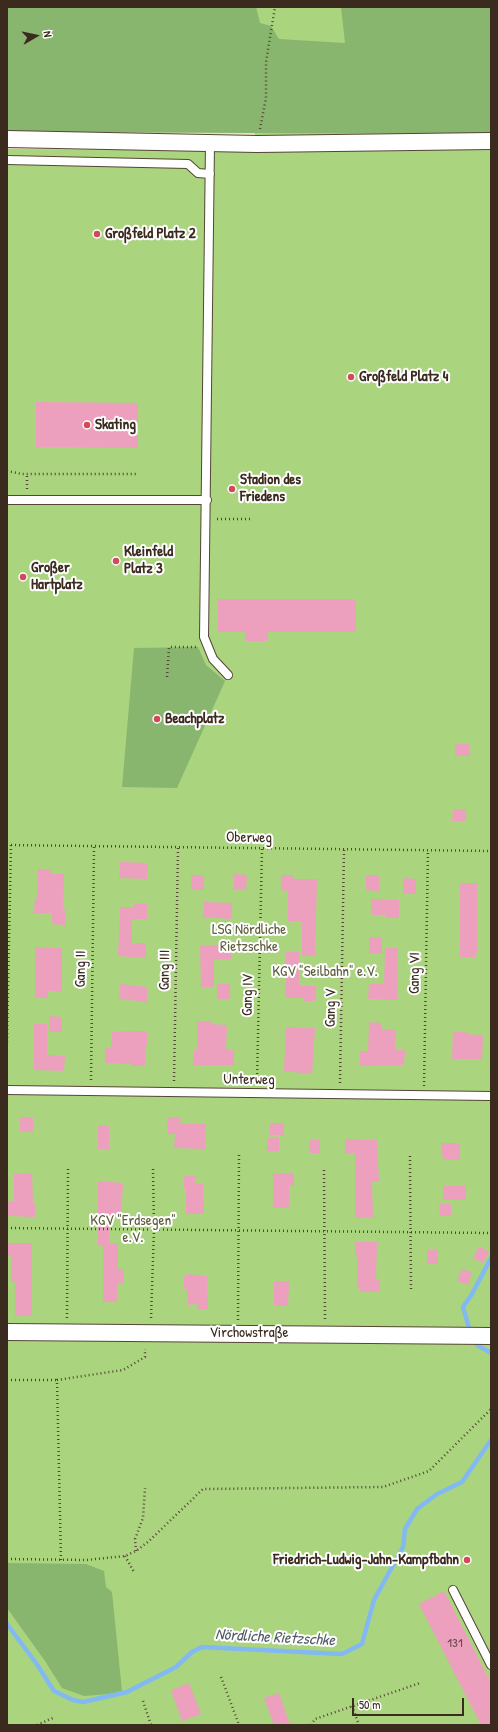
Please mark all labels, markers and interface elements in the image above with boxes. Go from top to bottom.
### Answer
north arrow [16,16,56,56]
text: N [40,30,55,38]
place label: Großfeld Platz 2 [105,225,196,243]
marker: Großfeld Platz 2 [92,229,102,239]
place label: Großfeld Platz 4 [359,368,448,386]
marker: Großfeld Platz 4 [346,372,356,382]
place label: Skating [95,416,136,434]
marker: Skating [82,420,92,430]
place label: Stadion des Friedens [240,471,301,506]
marker: Stadion des Friedens [227,484,237,494]
place label: Kleinfeld Platz 3 [124,543,173,578]
marker: Kleinfeld Platz 3 [111,556,121,566]
place label: Großer Hartplatz [31,559,83,594]
marker: Großer Hartplatz [18,572,28,582]
place label: Beachplatz [165,710,224,728]
marker: Beachplatz [152,714,162,724]
street label: Oberweg [226,829,272,847]
park label: LSG Nördliche Rietzschke [212,921,286,956]
street label: Gang II [72,950,90,988]
street label: Gang III [156,950,174,990]
street label: Gang VI [406,952,424,994]
park label: KGV "Seilbahn" e.V. [272,963,378,981]
street label: Gang IV [239,974,257,1016]
street label: Gang V [322,989,340,1027]
street label: Unterweg [223,1071,275,1089]
park label: KGV "Erdsegen" e.V. [90,1212,176,1247]
street label: Virchowstraße [209,1324,289,1342]
place label: Friedrich-Ludwig-Jahn-Kampfbahn [273,1551,459,1569]
marker: Friedrich-Ludwig-Jahn-Kampfbahn [462,1555,472,1565]
water label: Nördliche Rietzschke [215,1625,335,1651]
house number: 131 [447,1636,463,1652]
scale bar [354,1690,466,1716]
text: 50 m [359,1696,380,1713]

